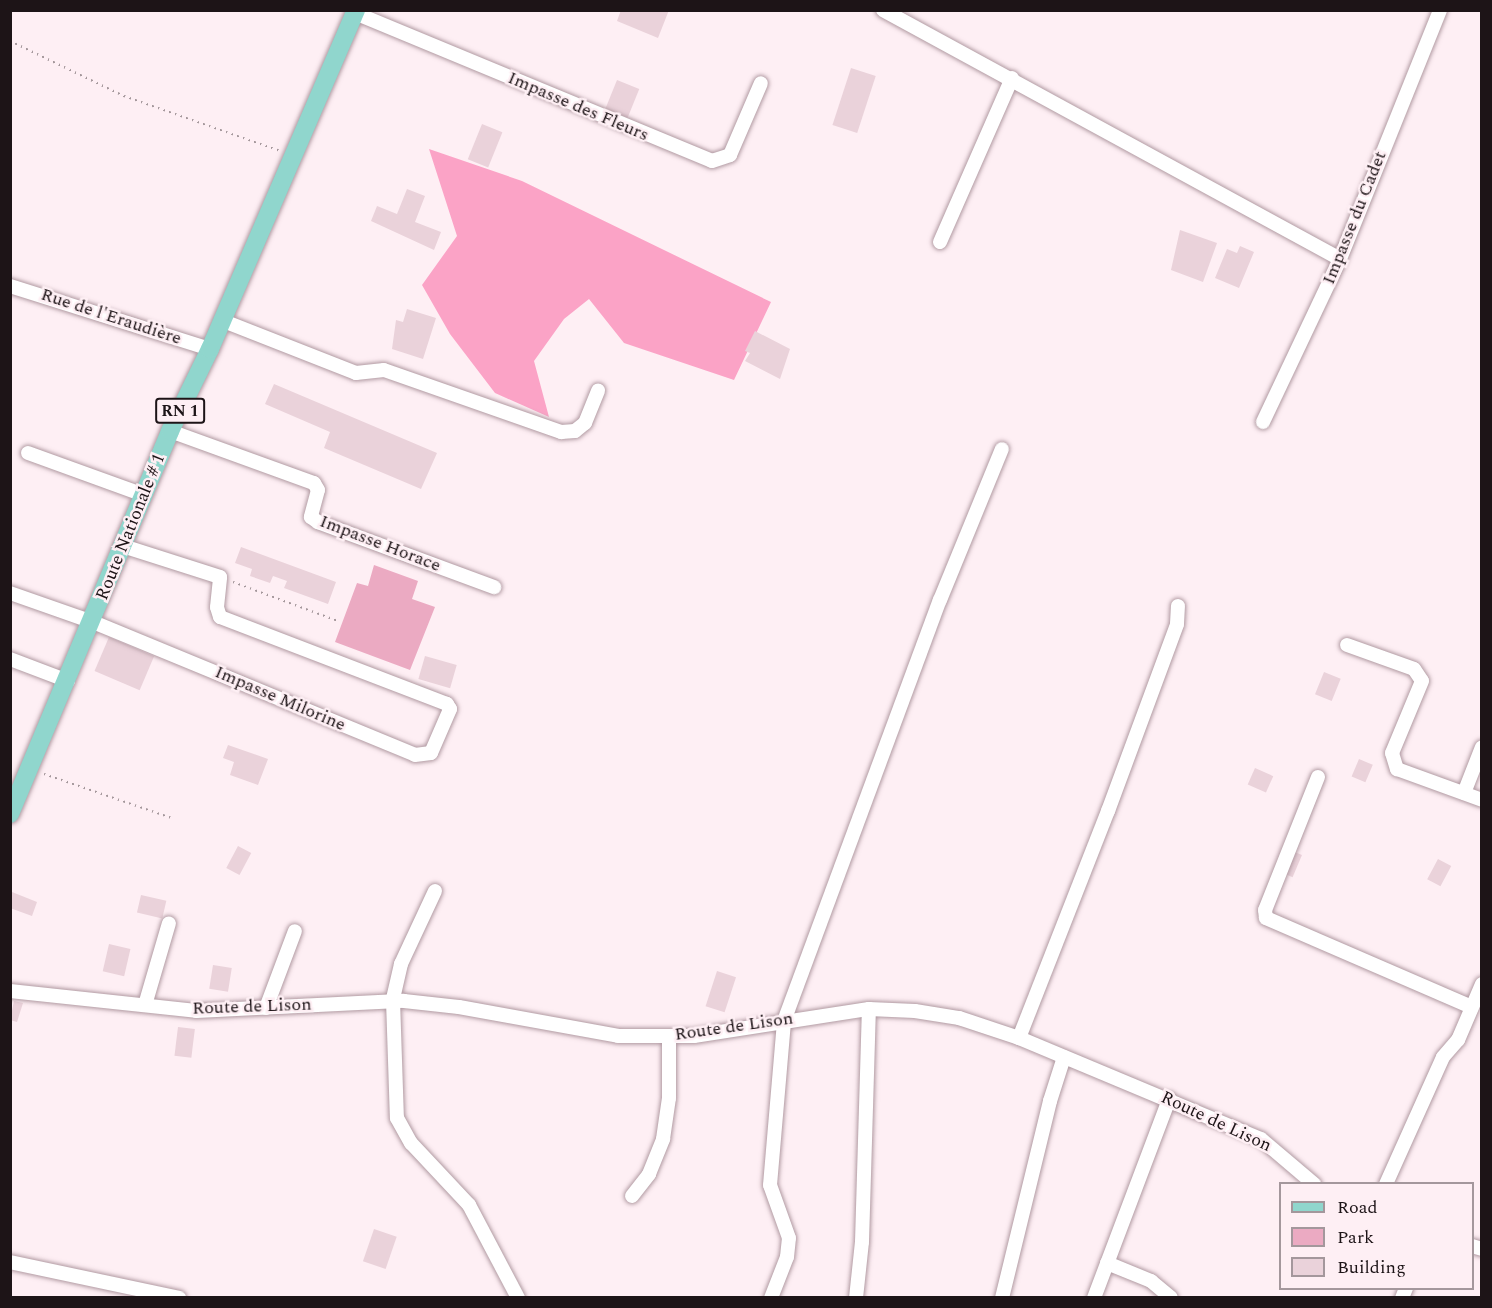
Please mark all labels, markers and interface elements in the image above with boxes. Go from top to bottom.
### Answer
street label: Impasse des Fleurs [504,68,652,146]
street label: Impasse du Cadet [1318,148,1392,288]
street label: Rue de l'Eraudière [38,284,184,350]
road number: RN 1 [154,398,206,424]
street label: Route Nationale # 1 [92,451,170,603]
street label: Impasse Horace [316,511,444,577]
street label: Impasse Milorine [211,662,349,736]
street label: Route de Lison [192,994,312,1020]
street label: Route de Lison [673,1008,795,1046]
street label: Route de Lison [1157,1087,1275,1157]
legend [1279,1182,1474,1290]
text: Road [1337,1194,1378,1221]
text: Park [1337,1224,1374,1251]
text: Building [1337,1254,1406,1281]

